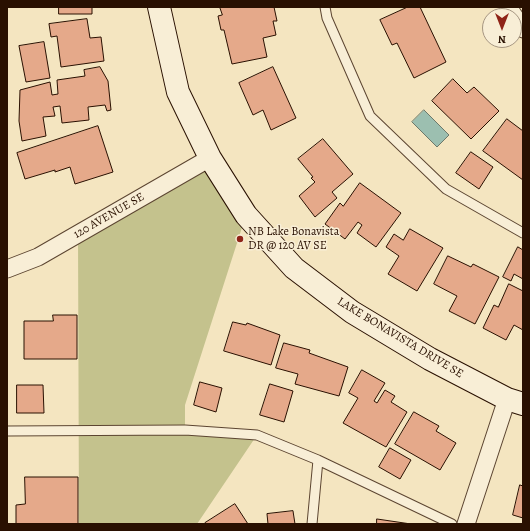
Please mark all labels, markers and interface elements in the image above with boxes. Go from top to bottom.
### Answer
north arrow [482,8,522,48]
text: N [498,32,506,47]
street label: 120 AVENUE SE [71,190,147,242]
place label: NB Lake Bonavista DR @ 120 AV SE [248,225,339,253]
marker: NB Lake Bonavista DR @ 120 AV SE [235,234,245,244]
street label: LAKE BONAVISTA DRIVE SE [334,295,466,381]

